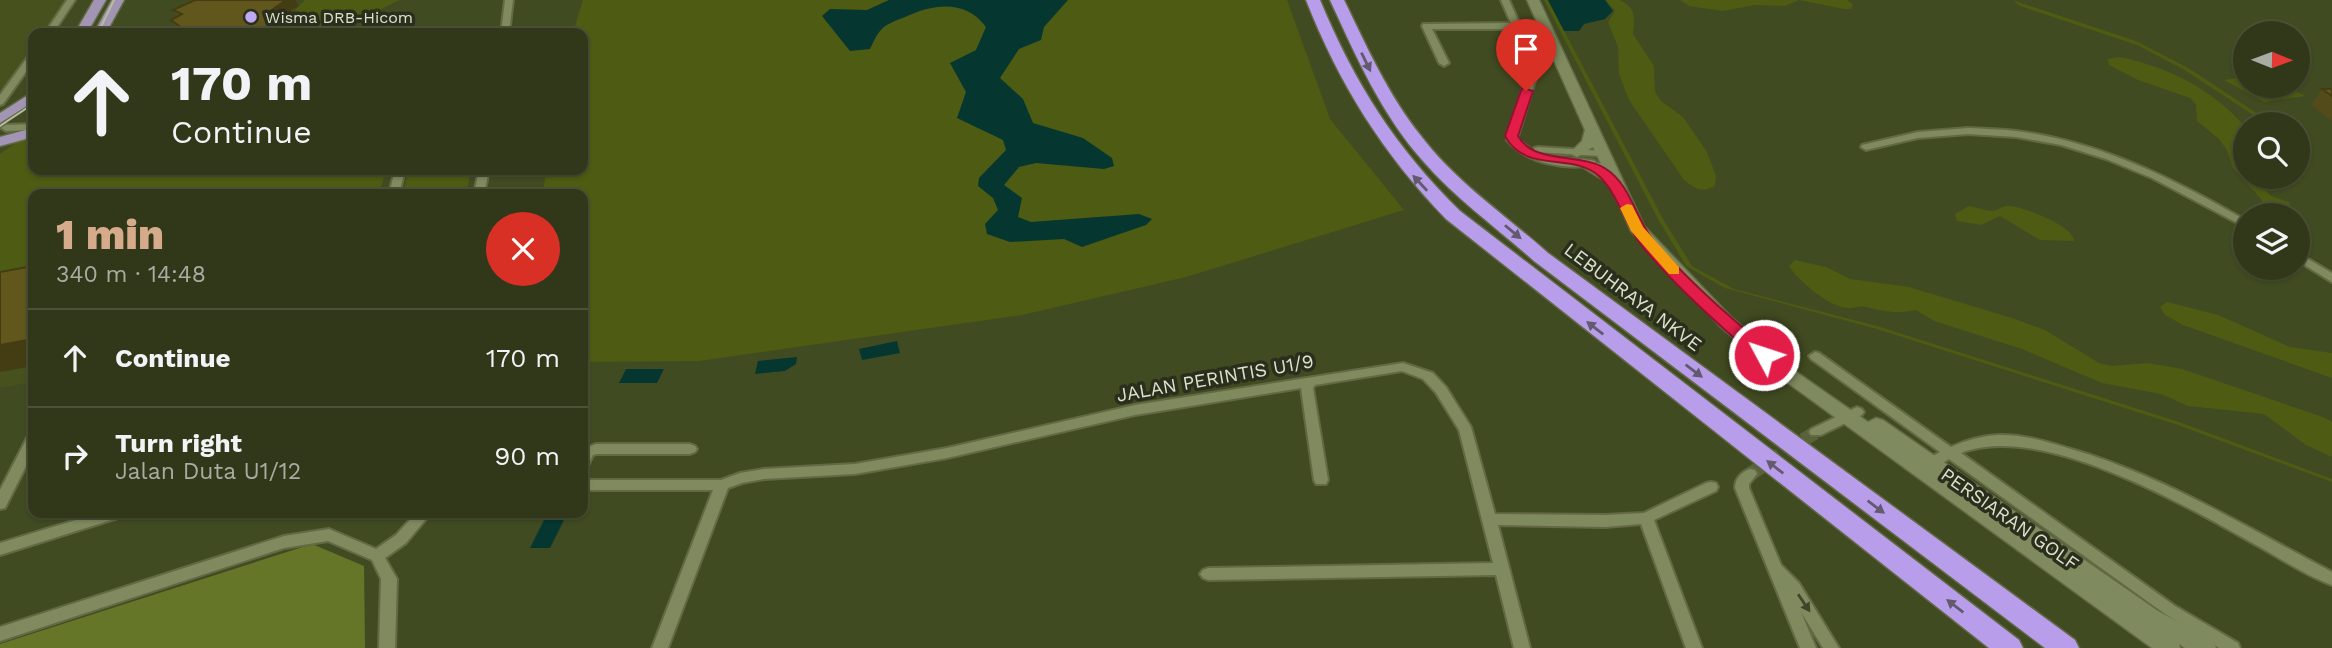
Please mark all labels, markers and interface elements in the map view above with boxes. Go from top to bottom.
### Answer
place label: Wisma DRB-Hicom [265,8,413,27]
marker: Wisma DRB-Hicom [243,9,259,25]
pin [1496,19,1556,91]
north arrow [2233,21,2310,98]
map controls [2233,21,2310,280]
icon: arrive [1507,30,1545,68]
one-way arrow [1360,52,1371,72]
text: 170 m [171,54,312,112]
icon: ahead [56,56,147,147]
button: search [2233,112,2310,189]
text: Continue [171,113,312,151]
one-way arrow [1412,174,1429,191]
button: layers [2233,203,2310,280]
text: 1 min [56,210,164,259]
button: close [486,212,560,286]
one-way arrow [1504,224,1522,240]
street label: LEBUHRAYA NKVE [1560,238,1706,356]
text: 340 m · 14:48 [56,261,206,288]
position arrow [1727,318,1801,392]
one-way arrow [1586,321,1604,335]
icon: ahead [56,339,94,377]
text: Continue [115,343,231,373]
text: 170 m [486,343,560,373]
street label: JALAN PERINTIS U1/9 [1115,349,1315,407]
one-way arrow [1684,363,1702,378]
text: Turn right [115,428,242,458]
icon: right [56,437,94,475]
text: 90 m [494,441,560,471]
text: Jalan Duta U1/12 [115,458,301,485]
one-way arrow [1766,460,1784,475]
street label: PERSIARAN GOLF [1937,463,2083,575]
one-way arrow [1867,499,1885,513]
one-way arrow [1797,594,1811,612]
one-way arrow [1946,599,1964,614]

